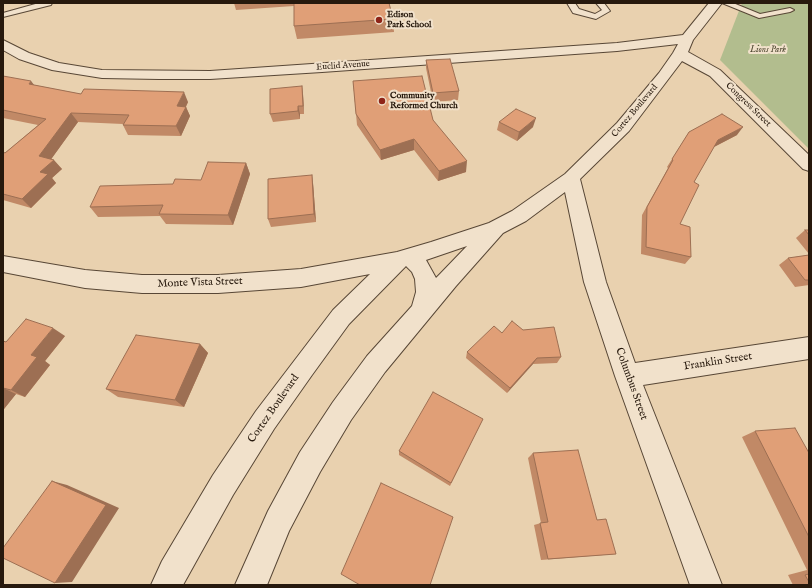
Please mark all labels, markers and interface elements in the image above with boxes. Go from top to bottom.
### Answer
place label: Edison Park School [387,10,431,31]
marker: Edison Park School [374,15,384,25]
park label: Lions Park [750,45,786,55]
street label: Euclid Avenue [316,59,370,73]
street label: Congress Street [723,81,773,129]
street label: Cortez Boulevard [610,82,660,140]
place label: Community Reformed Church [390,91,458,112]
marker: Community Reformed Church [377,96,387,106]
street label: Monte Vista Street [157,275,243,291]
street label: Columbus Street [612,346,650,422]
street label: Franklin Street [683,350,753,374]
street label: Cortez Boulevard [246,372,302,446]

